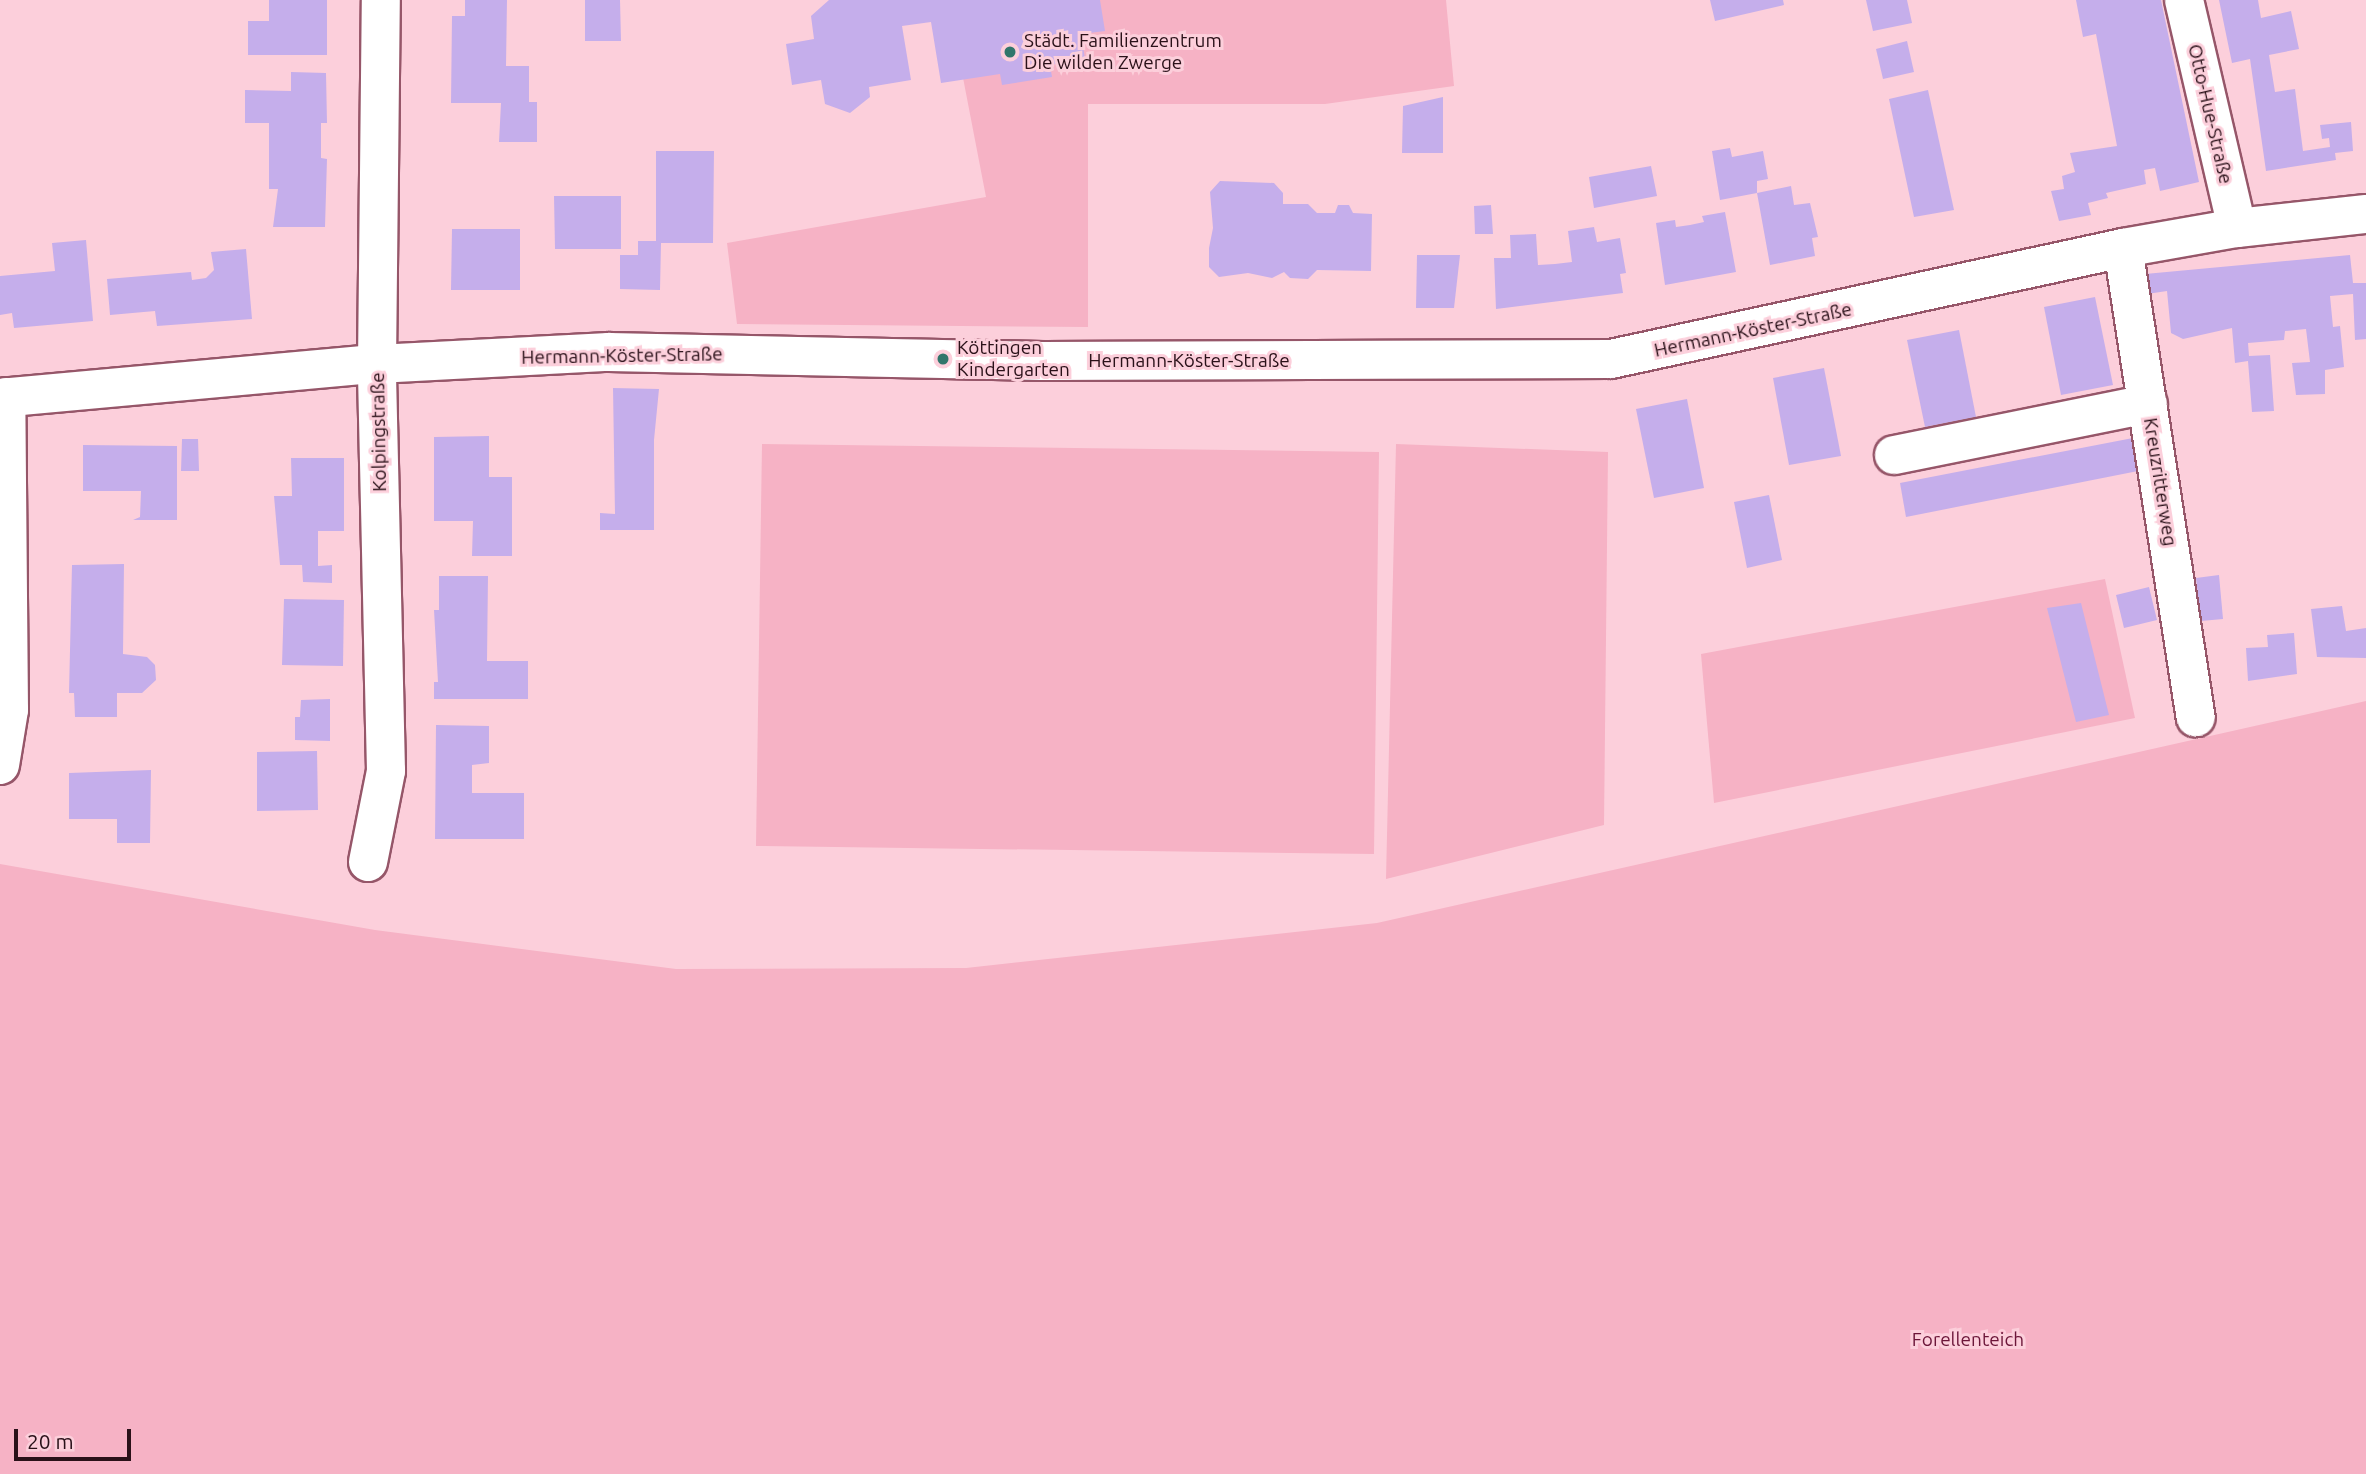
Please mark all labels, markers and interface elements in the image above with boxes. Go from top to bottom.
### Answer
place label: Städt. Familienzentrum Die wilden Zwerge [1024,30,1222,74]
street label: Otto-Hue-Straße [2183,42,2237,186]
marker: Städt. Familienzentrum Die wilden Zwerge [1002,44,1018,60]
street label: Hermann-Köster-Straße [1652,298,1854,362]
place label: Köttingen Kindergarten [957,337,1070,381]
street label: Hermann-Köster-Straße [521,343,723,369]
street label: Hermann-Köster-Straße [1088,350,1290,372]
marker: Köttingen Kindergarten [935,351,951,367]
street label: Kolpingstraße [367,372,391,492]
street label: Kreuzritterweg [2139,416,2181,548]
park label: Forellenteich [1912,1329,2024,1351]
scale bar [18,1414,135,1458]
text: 20 m [27,1429,74,1453]

